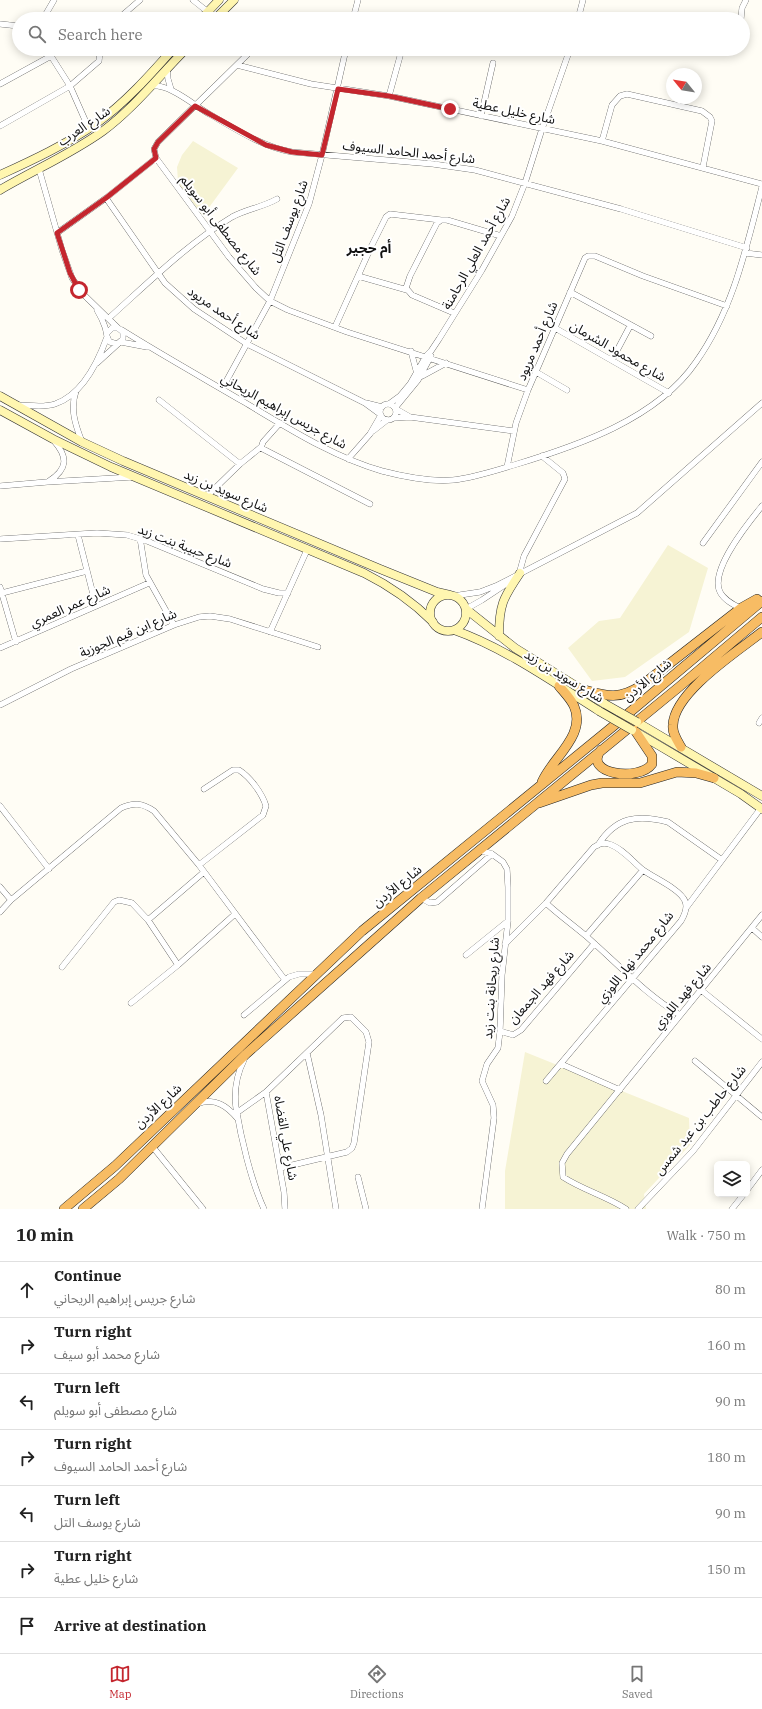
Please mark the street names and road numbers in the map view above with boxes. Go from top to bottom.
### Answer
street label: شارع خليل عطية [471,94,557,130]
street label: شارع العرب [55,102,115,151]
street label: شارع أحمد الحامد السيوف [342,137,476,169]
street label: شارع مصطفى أبو سويلم [175,171,266,280]
street label: شارع يوسف التل [266,177,314,265]
street label: شارع أحمد العلي الرحامنة [438,194,516,313]
street label: شارع أحمد مريود [183,282,264,345]
street label: شارع أحمد مريود [513,299,563,384]
street label: شارع محمود الشرمان [566,317,669,387]
street label: شارع جريس إبراهيم الريحاني [217,369,350,455]
street label: شارع سويد بن زيد [181,466,271,518]
street label: شارع حبيبة بنت زيد [135,520,234,574]
street label: شارع عمر العمري [27,581,114,633]
street label: شارع ابن قيم الجوزية [77,605,180,663]
street label: شارع سويد بن زيد [520,646,607,708]
street label: شارع الأردن [619,655,676,707]
street label: شارع الأردن [369,861,426,913]
street label: شارع محمد نهار اللوزي [593,907,679,1008]
street label: شارع ريحانة بنت زيد [479,937,505,1040]
street label: شارع فهد الجمعان [504,947,579,1029]
street label: شارع فهد اللوزي [649,959,716,1034]
street label: شارع حاطب بن عبد شمس [650,1061,751,1180]
street label: شارع الأردن [131,1080,187,1134]
street label: شارع علي القضاه [268,1094,302,1182]

